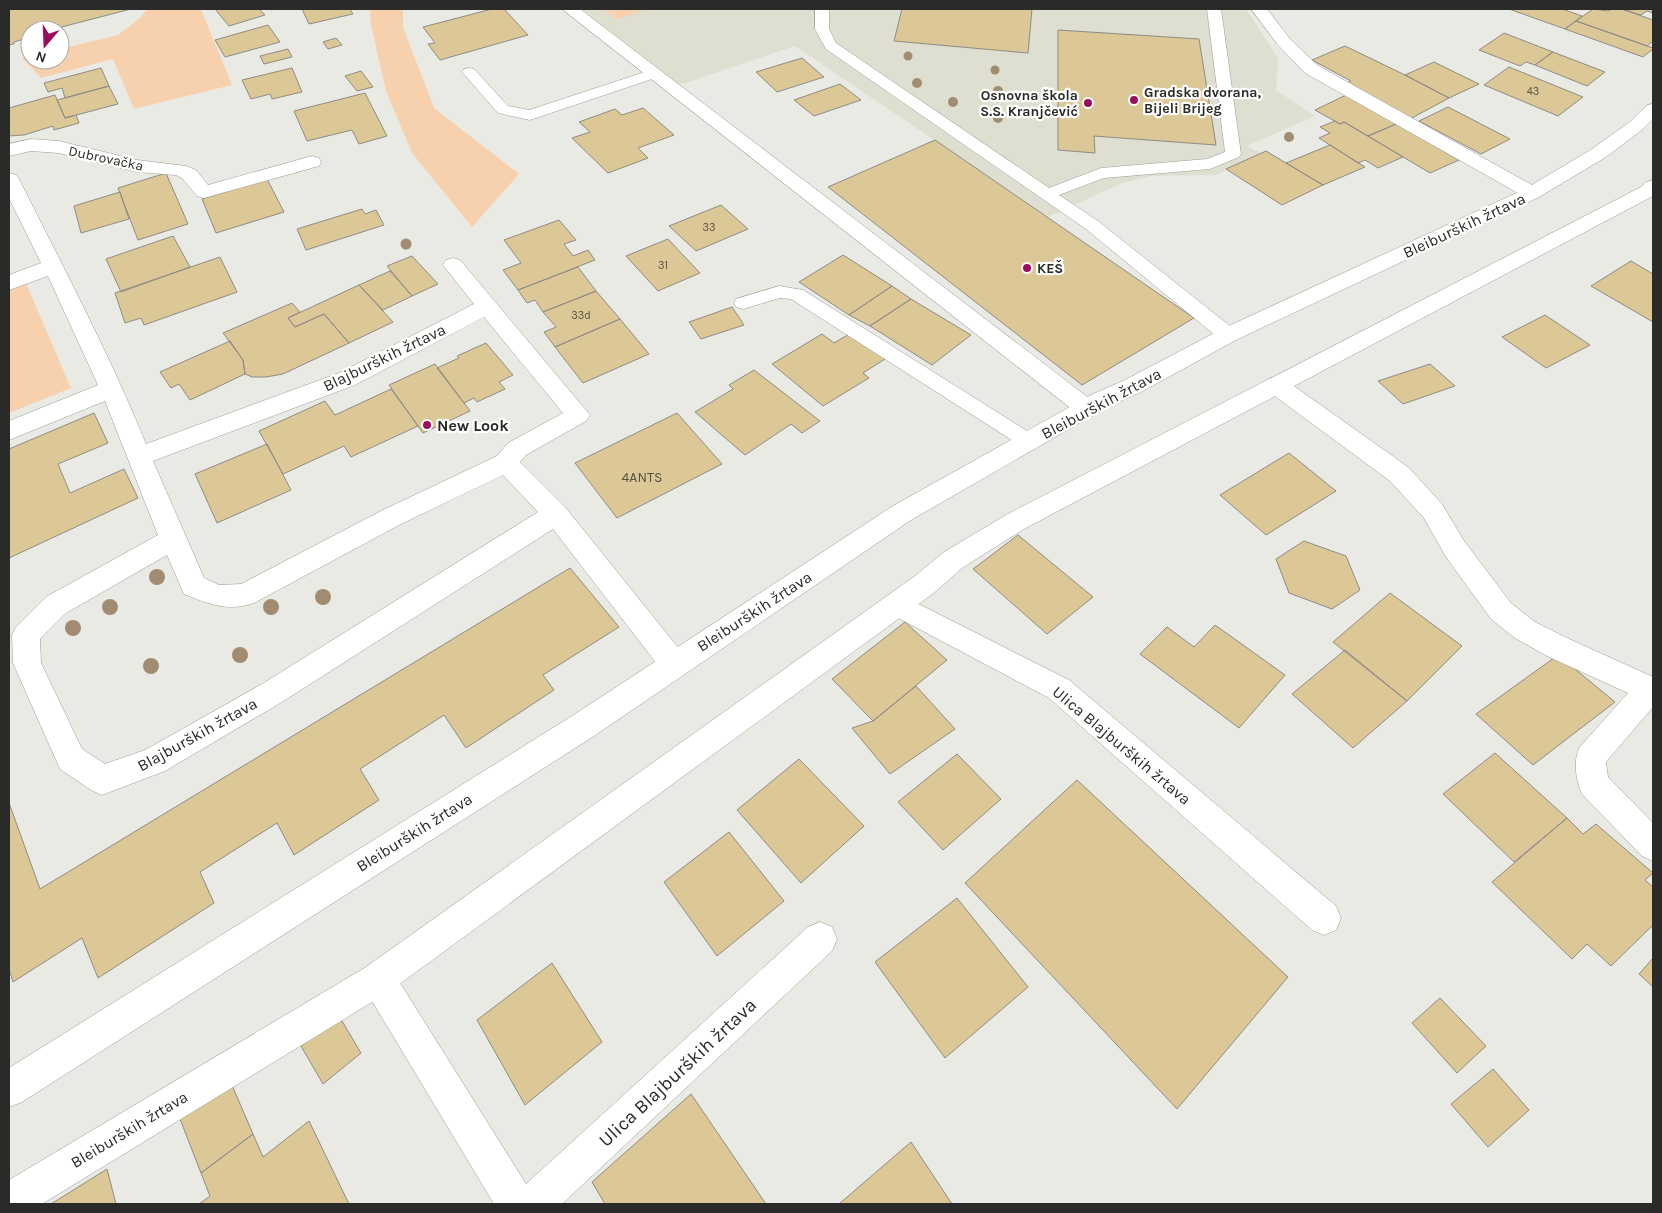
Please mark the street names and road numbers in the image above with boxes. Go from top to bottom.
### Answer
street label: Dubrovačka [67,142,145,175]
street label: Bleiburških žrtava [1400,189,1529,262]
street label: Blajburških žrtava [320,320,449,395]
street label: Bleiburških žrtava [1038,364,1164,443]
street label: Bleiburških žrtava [693,567,815,656]
street label: Ulica Blajburških žrtava [1049,682,1195,809]
street label: Blajburških žrtava [134,694,260,775]
street label: Bleiburških žrtava [353,789,476,876]
street label: Ulica Blajburških žrtava [594,994,761,1151]
street label: Bleiburških žrtava [67,1087,191,1172]

